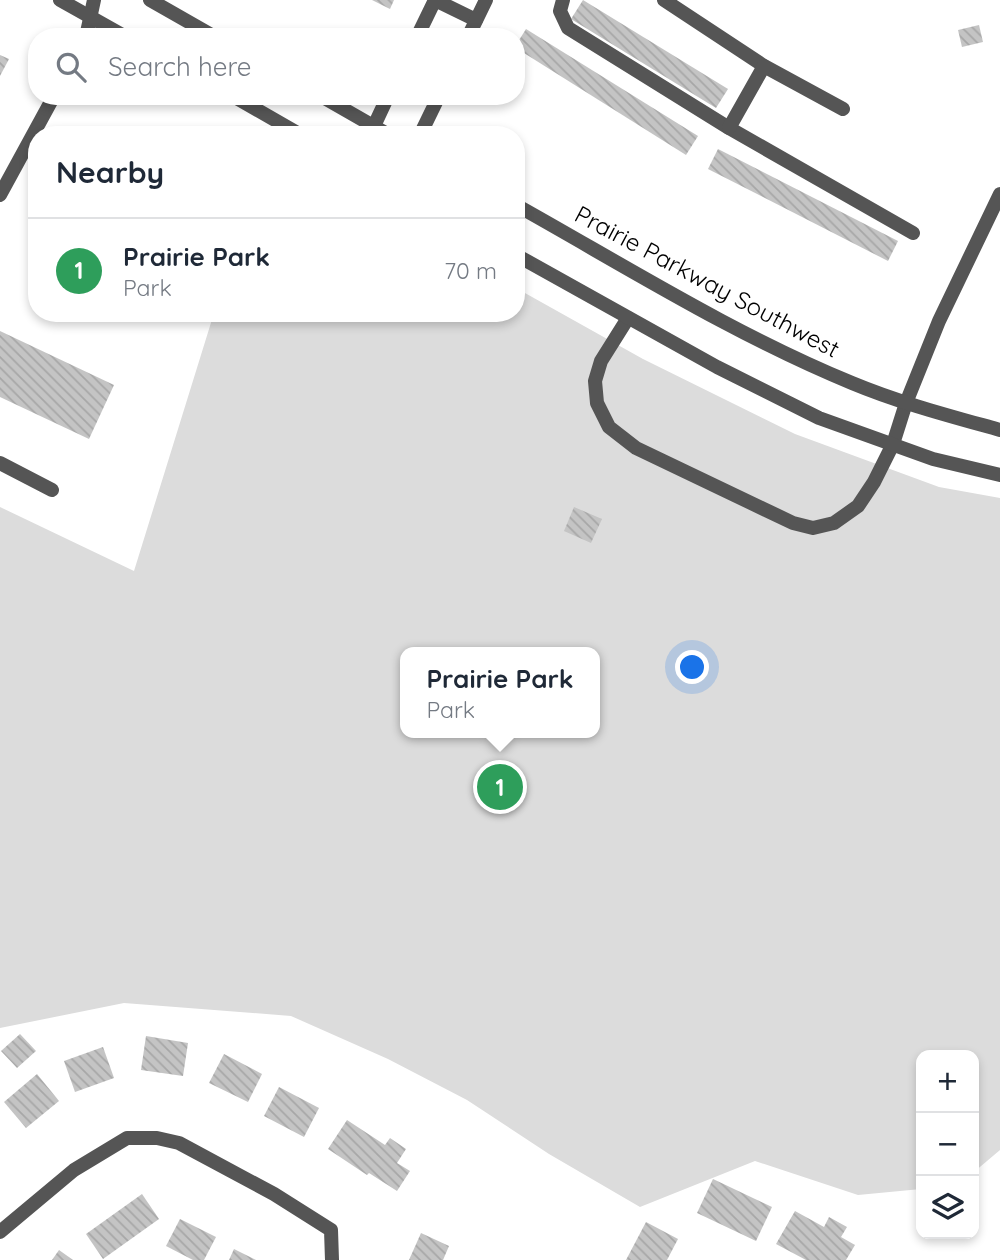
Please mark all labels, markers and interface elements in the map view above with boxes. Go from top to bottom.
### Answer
search box [28,28,525,105]
icon: search [52,48,90,86]
text: Search here [108,50,252,83]
text: Nearby [56,153,164,191]
street label: Prairie Parkway Southwest [570,199,845,364]
text: Prairie Park [123,240,270,273]
text: 1 [75,256,83,285]
text: 70 m [444,256,497,285]
text: Park [123,273,172,302]
popup [400,647,600,738]
your location [675,650,709,684]
text: Prairie Park [426,662,574,695]
text: Park [426,695,475,724]
pin: 1 [477,761,523,813]
map controls [916,1050,979,1239]
button: + [916,1050,979,1113]
button: − [916,1113,979,1176]
button: layers [916,1176,979,1239]

